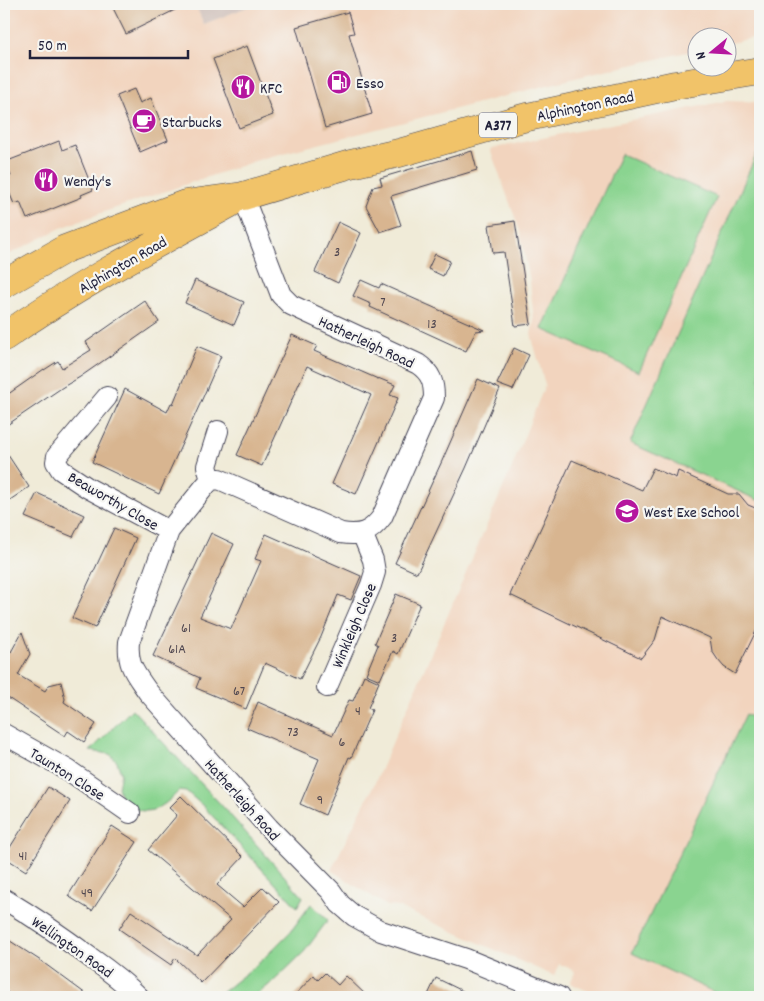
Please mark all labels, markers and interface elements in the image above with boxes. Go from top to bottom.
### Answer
scale bar [30,28,188,60]
north arrow [686,28,736,78]
text: 50 m [38,36,67,58]
text: N [691,49,712,62]
fuel station icon: Esso [326,69,352,95]
place label: Esso [356,73,384,96]
restaurant icon: KFC [230,74,256,100]
place label: KFC [260,78,283,101]
street label: Alphington Road [535,86,636,129]
cafe icon: Starbucks [131,108,157,134]
place label: Starbucks [162,112,222,135]
road number: A377 [479,112,517,138]
restaurant icon: Wendy's [33,167,59,193]
place label: Wendy's [64,171,112,194]
street label: Alphington Road [75,232,172,301]
house number: 3 [334,243,340,263]
house number: 7 [380,293,386,313]
street label: Hatherleigh Road [314,311,418,376]
house number: 13 [427,315,437,335]
street label: Beaworthy Close [63,467,162,537]
school or university icon: West Exe School [614,498,640,524]
place label: West Exe School [644,502,739,525]
street label: Winkleigh Close [327,580,384,672]
house number: 61 [181,619,191,639]
house number: 3 [391,629,397,649]
house number: 61A [168,640,186,660]
house number: 67 [233,682,245,702]
house number: 4 [355,702,361,722]
house number: 73 [287,723,299,743]
house number: 6 [339,733,346,753]
street label: Taunton Close [25,743,109,807]
street label: Hatherleigh Road [198,754,284,847]
house number: 9 [317,791,323,811]
house number: 41 [19,847,27,867]
house number: 49 [81,884,93,904]
street label: Wellington Road [26,911,117,985]

